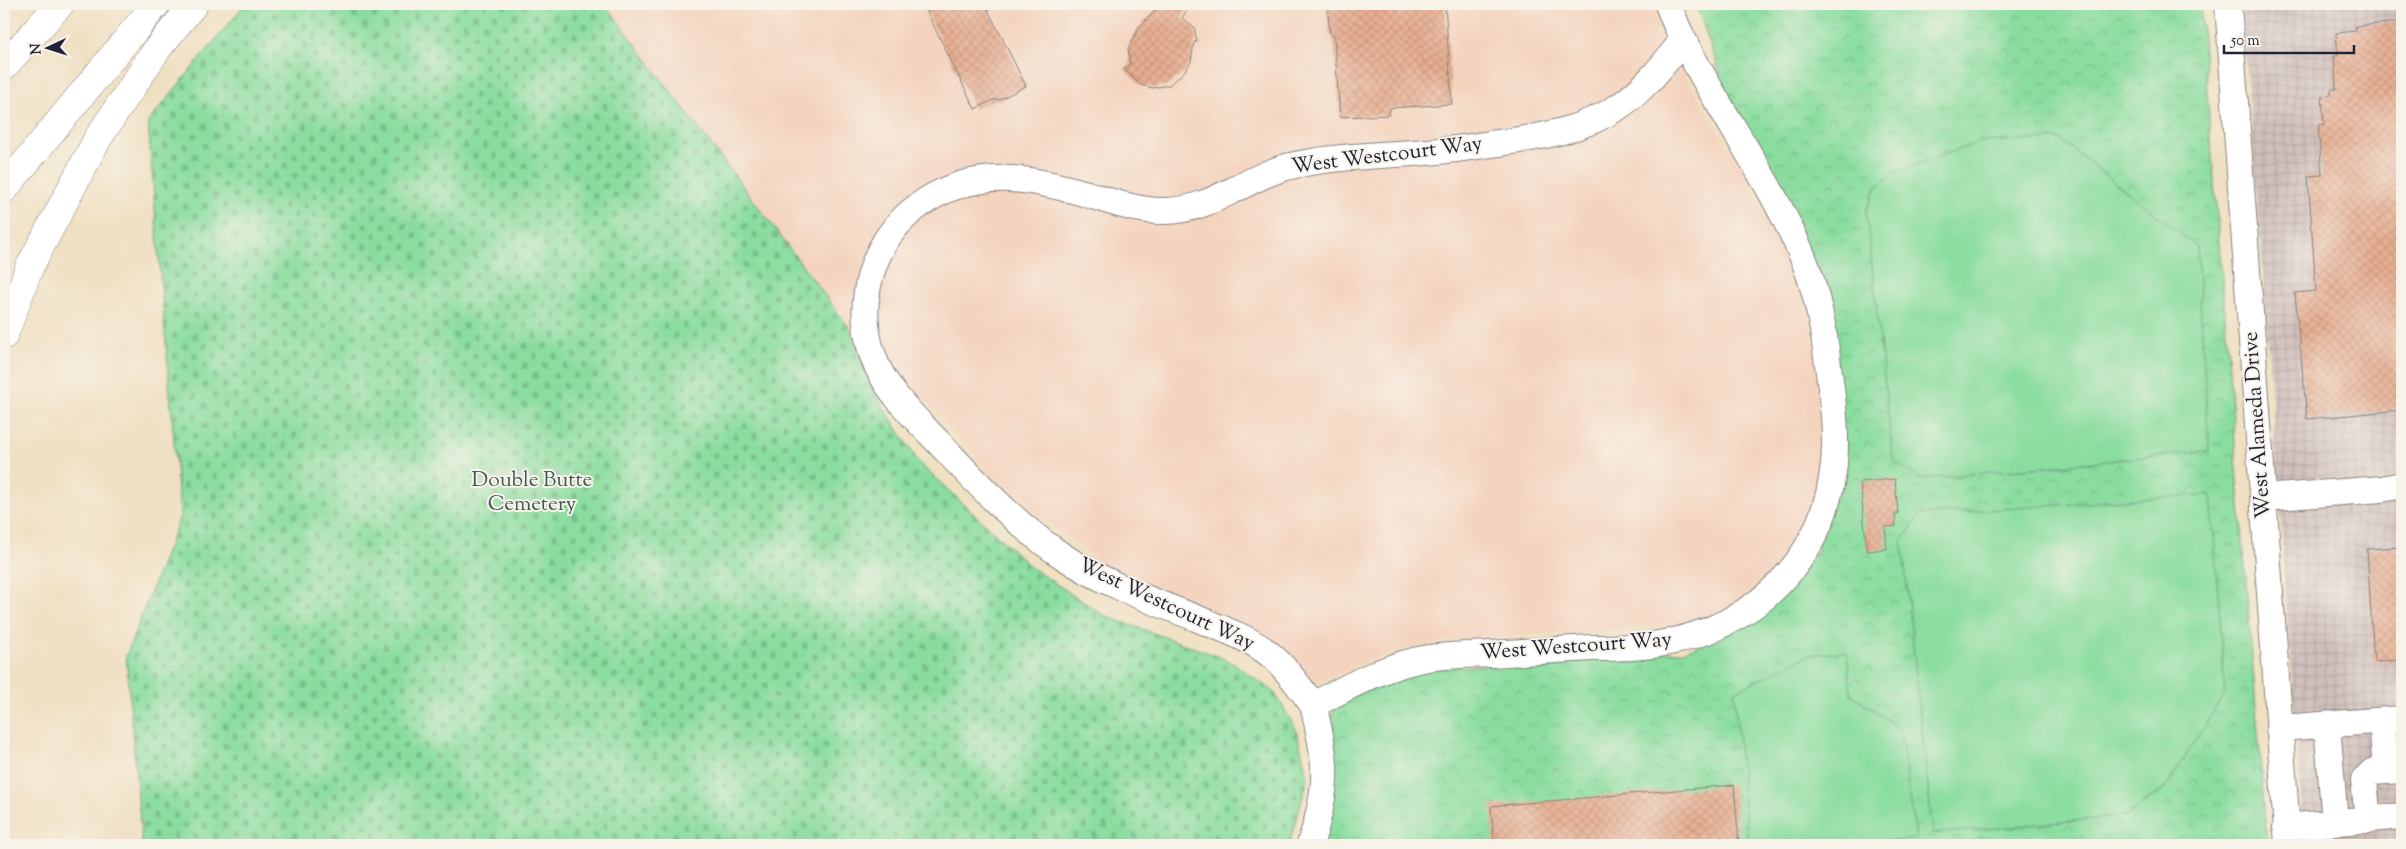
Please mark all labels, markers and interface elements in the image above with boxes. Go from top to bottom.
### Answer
north arrow [22,22,72,72]
scale bar [2224,22,2354,54]
text: 50 m [2230,31,2260,52]
text: N [27,42,47,55]
street label: West Westcourt Way [1290,129,1485,183]
street label: West Alameda Drive [2237,331,2279,519]
park label: Double Butte Cemetery [472,466,592,520]
street label: West Westcourt Way [1073,551,1260,659]
street label: West Westcourt Way [1479,625,1673,669]

